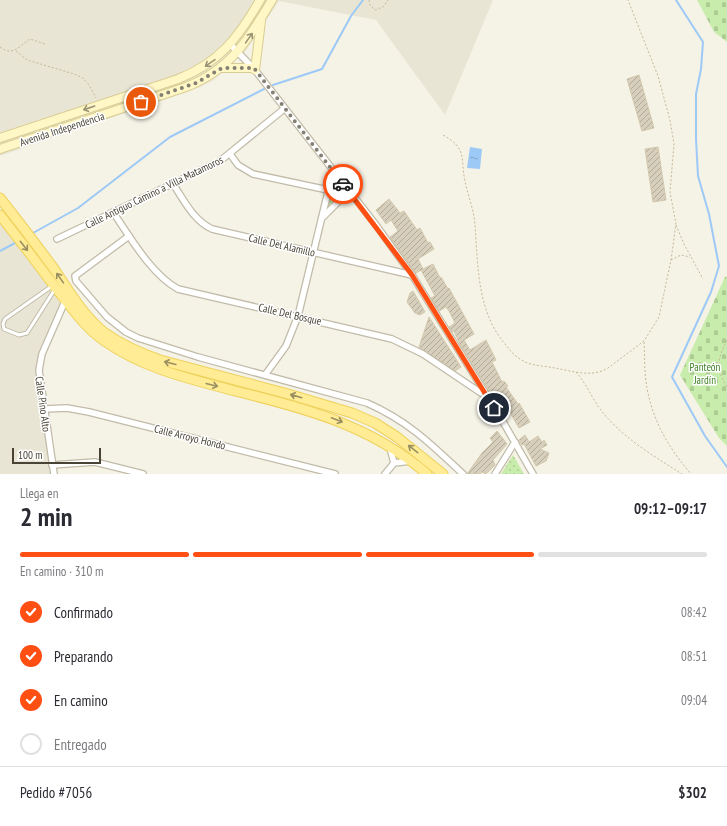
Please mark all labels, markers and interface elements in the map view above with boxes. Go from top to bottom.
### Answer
one-way arrow [245,33,253,44]
one-way arrow [205,59,216,67]
pin [124,85,158,119]
icon: bag [130,91,152,113]
one-way arrow [82,105,95,112]
street label: Avenida Independencia [18,109,106,149]
street label: Calle Antiguo Camino a Villa Matamoros [83,152,226,232]
courier [323,164,363,204]
icon: car [332,173,354,195]
street label: Calle Del Alamillo [247,231,317,260]
one-way arrow [20,240,28,251]
one-way arrow [56,272,64,283]
street label: Calle Del Bosque [257,300,323,328]
one-way arrow [164,359,177,366]
park label: Panteón Jardín [690,360,721,387]
street label: Calle Pino Alto [32,375,54,433]
one-way arrow [205,381,218,389]
pin [477,391,511,425]
one-way arrow [290,392,303,399]
icon: home [483,397,505,419]
one-way arrow [331,416,343,424]
street label: Calle Arroyo Hondo [153,421,227,453]
one-way arrow [408,445,419,453]
scale bar [12,446,101,465]
text: 100 m [18,448,42,462]
text: Llega en [20,485,58,502]
text: 09:12–09:17 [634,499,707,518]
text: 2 min [20,500,73,533]
text: En camino · 310 m [20,563,104,580]
icon: check [20,601,42,623]
text: Confirmado [54,603,113,622]
text: 08:42 [681,604,707,621]
icon: check [20,645,42,667]
text: Preparando [54,647,113,666]
text: 08:51 [681,648,707,665]
icon: check [20,689,42,711]
text: En camino [54,691,108,710]
text: 09:04 [681,692,707,709]
text: Entregado [54,735,107,754]
text: Pedido #7056 [20,783,92,802]
text: $302 [678,783,707,802]

